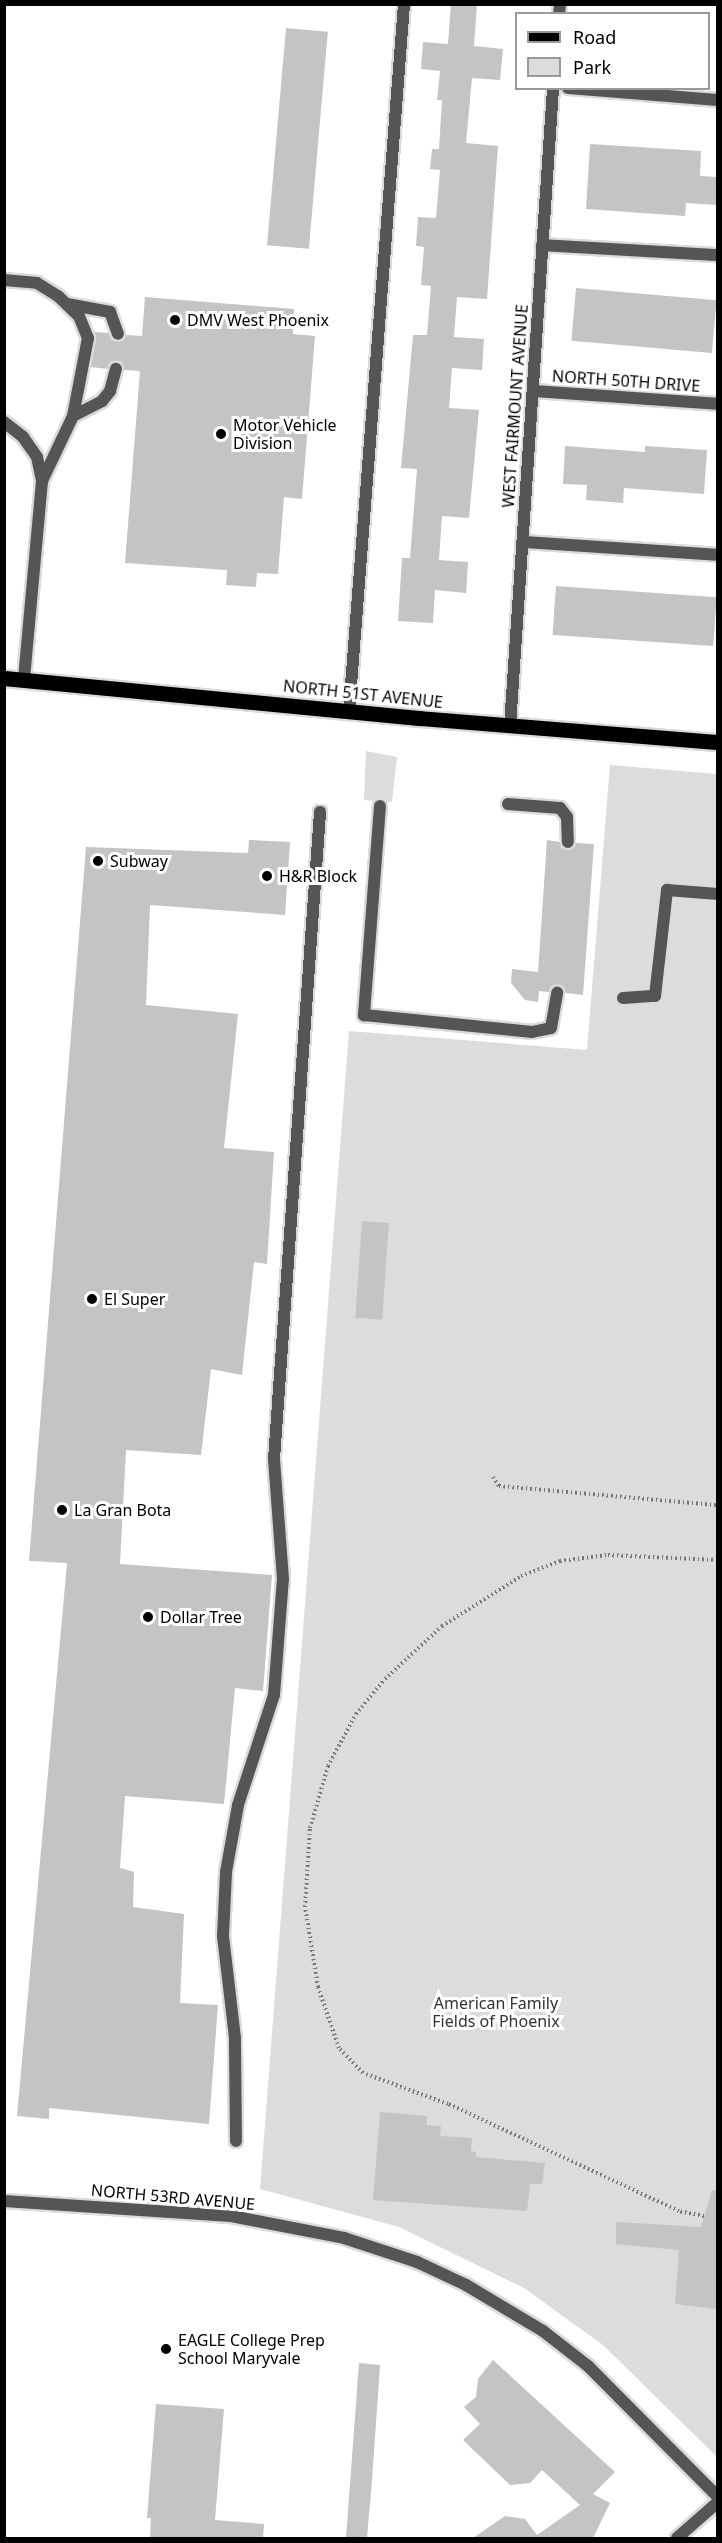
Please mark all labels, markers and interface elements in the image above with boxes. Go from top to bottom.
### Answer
legend [515,12,710,90]
text: Road [573,25,616,49]
text: Park [573,55,611,79]
street label: WEST FAIRMOUNT AVENUE [498,304,532,508]
place label: DMV West Phoenix [187,310,329,330]
marker: DMV West Phoenix [168,313,182,327]
street label: NORTH 50TH DRIVE [551,366,701,396]
place label: Motor Vehicle Division [233,415,337,453]
marker: Motor Vehicle Division [214,427,228,441]
street label: NORTH 51ST AVENUE [282,676,444,712]
place label: Subway [110,851,168,871]
marker: Subway [91,854,105,868]
place label: H&R Block [279,866,357,886]
marker: H&R Block [260,869,274,883]
place label: El Super [104,1289,165,1309]
marker: El Super [85,1292,99,1306]
place label: La Gran Bota [74,1500,171,1520]
marker: La Gran Bota [55,1503,69,1517]
place label: Dollar Tree [160,1607,242,1627]
marker: Dollar Tree [141,1610,155,1624]
park label: American Family Fields of Phoenix [432,1993,560,2031]
street label: NORTH 53RD AVENUE [90,2180,256,2214]
place label: EAGLE College Prep School Maryvale [178,2330,325,2368]
marker: EAGLE College Prep School Maryvale [159,2342,173,2356]

